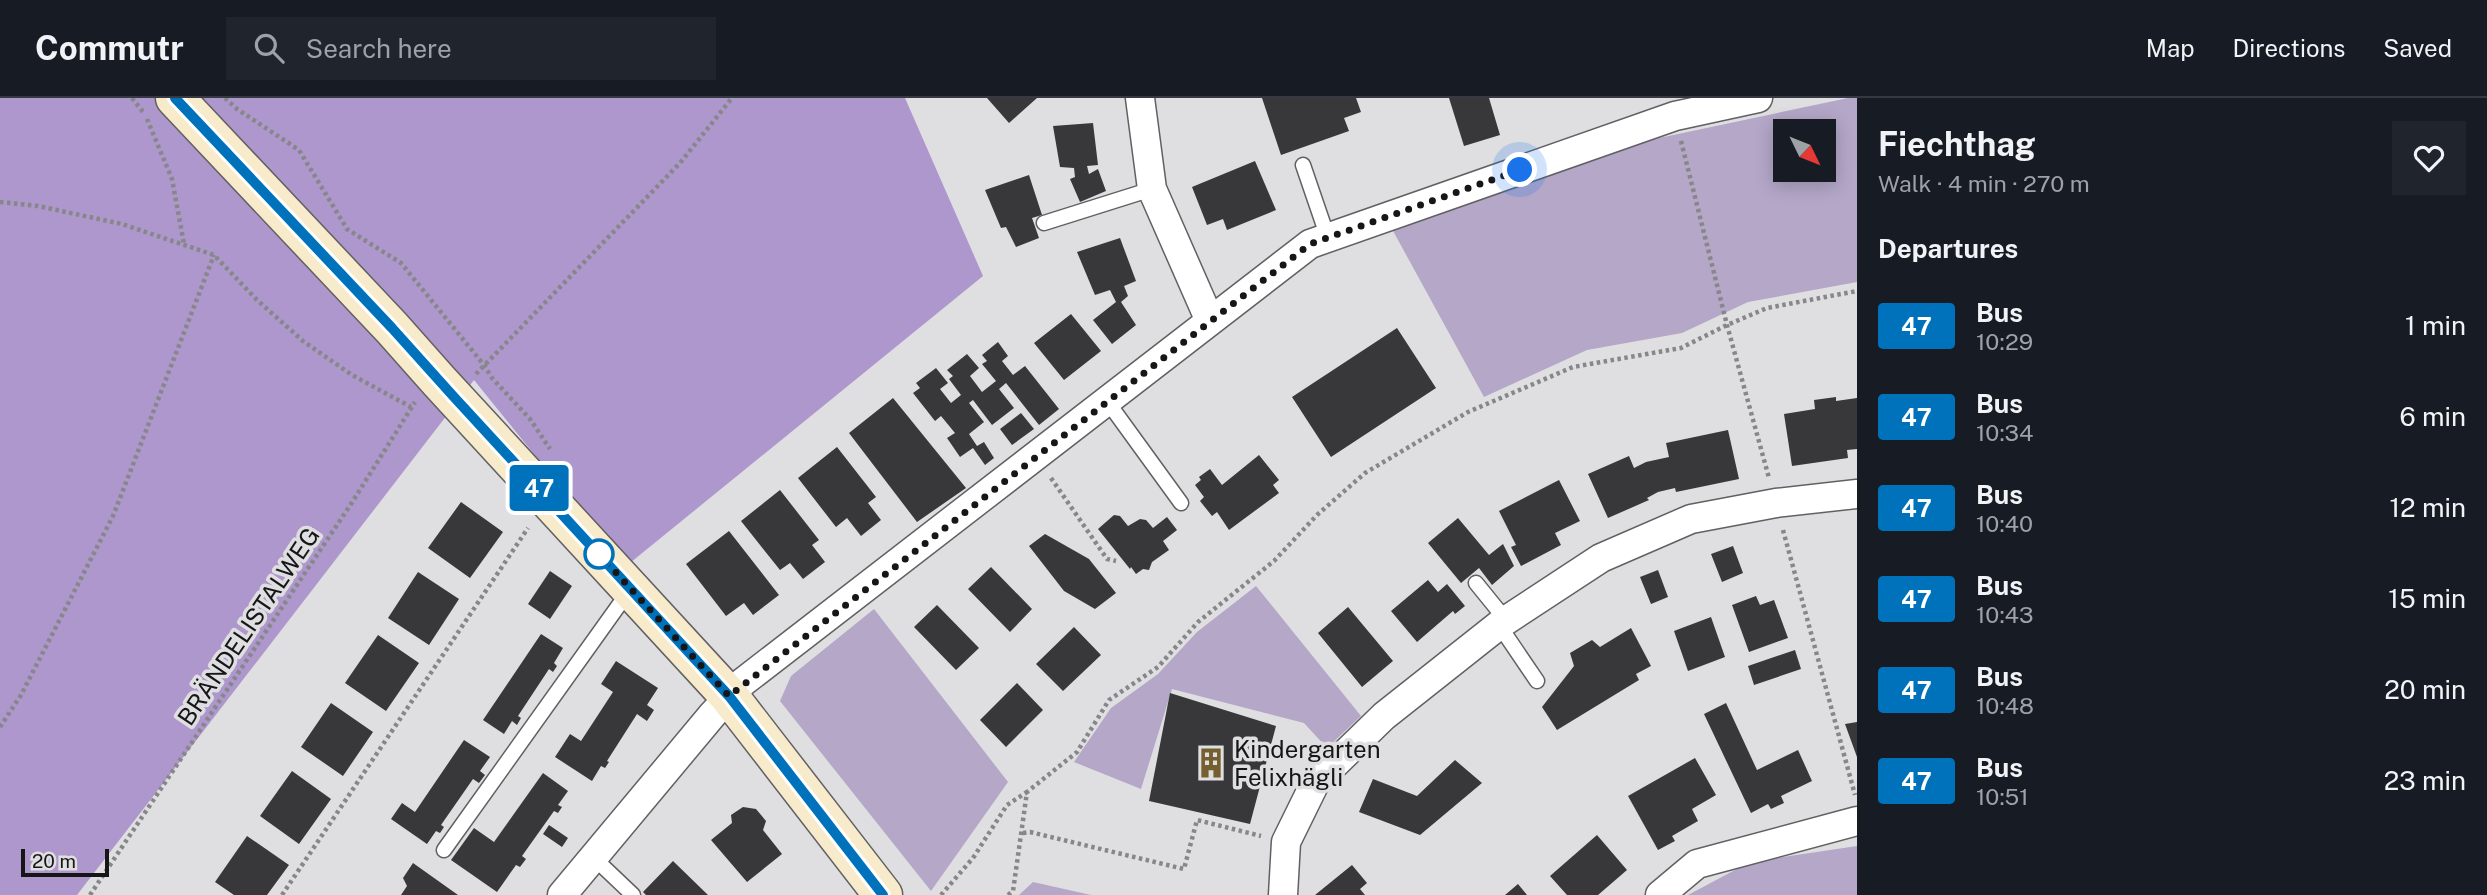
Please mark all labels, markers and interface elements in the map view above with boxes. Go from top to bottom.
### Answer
search box [226,17,716,80]
text: Commutr [35,29,184,67]
icon: search [250,29,288,67]
text: Search here [306,33,452,64]
text: Map [2146,34,2195,62]
text: Directions [2233,34,2345,62]
text: Saved [2383,34,2452,62]
north arrow [1773,119,1836,182]
map controls [1773,119,1836,182]
button: heart [2392,121,2466,195]
text: Fiechthag [1878,125,2036,163]
your location [1502,152,1537,187]
text: Walk · 4 min · 270 m [1878,170,2090,197]
text: Departures [1878,233,2018,264]
text: Bus [1976,297,2023,328]
text: 1 min [2405,310,2466,341]
text: 47 [1901,312,1932,340]
text: 10:29 [1976,328,2033,355]
text: Bus [1976,388,2023,419]
text: 6 min [2399,401,2466,432]
text: 47 [1901,403,1932,431]
text: 10:34 [1976,419,2034,446]
line badge: 47 [508,465,570,511]
text: 47 [524,474,554,502]
text: Bus [1976,479,2023,510]
text: 12 min [2390,492,2466,523]
text: 47 [1901,494,1932,522]
text: 10:40 [1976,510,2033,537]
street label: BRÄNDELISTALWEG [171,522,325,730]
unlabelled marker [584,539,614,569]
text: Bus [1976,570,2023,601]
text: 15 min [2388,583,2466,614]
text: 47 [1901,585,1932,613]
text: 10:43 [1976,601,2033,628]
text: Bus [1976,661,2023,692]
text: 20 min [2384,674,2466,705]
text: 47 [1901,676,1932,704]
text: 10:48 [1976,692,2034,719]
place label: Kindergarten Felixhägli [1234,735,1381,791]
building icon: Kindergarten Felixhägli [1194,746,1228,780]
text: Bus [1976,752,2023,783]
text: 23 min [2384,765,2466,796]
text: 47 [1901,767,1932,795]
text: 10:51 [1976,783,2029,810]
scale bar [21,846,108,878]
text: 20 m [32,850,76,872]

